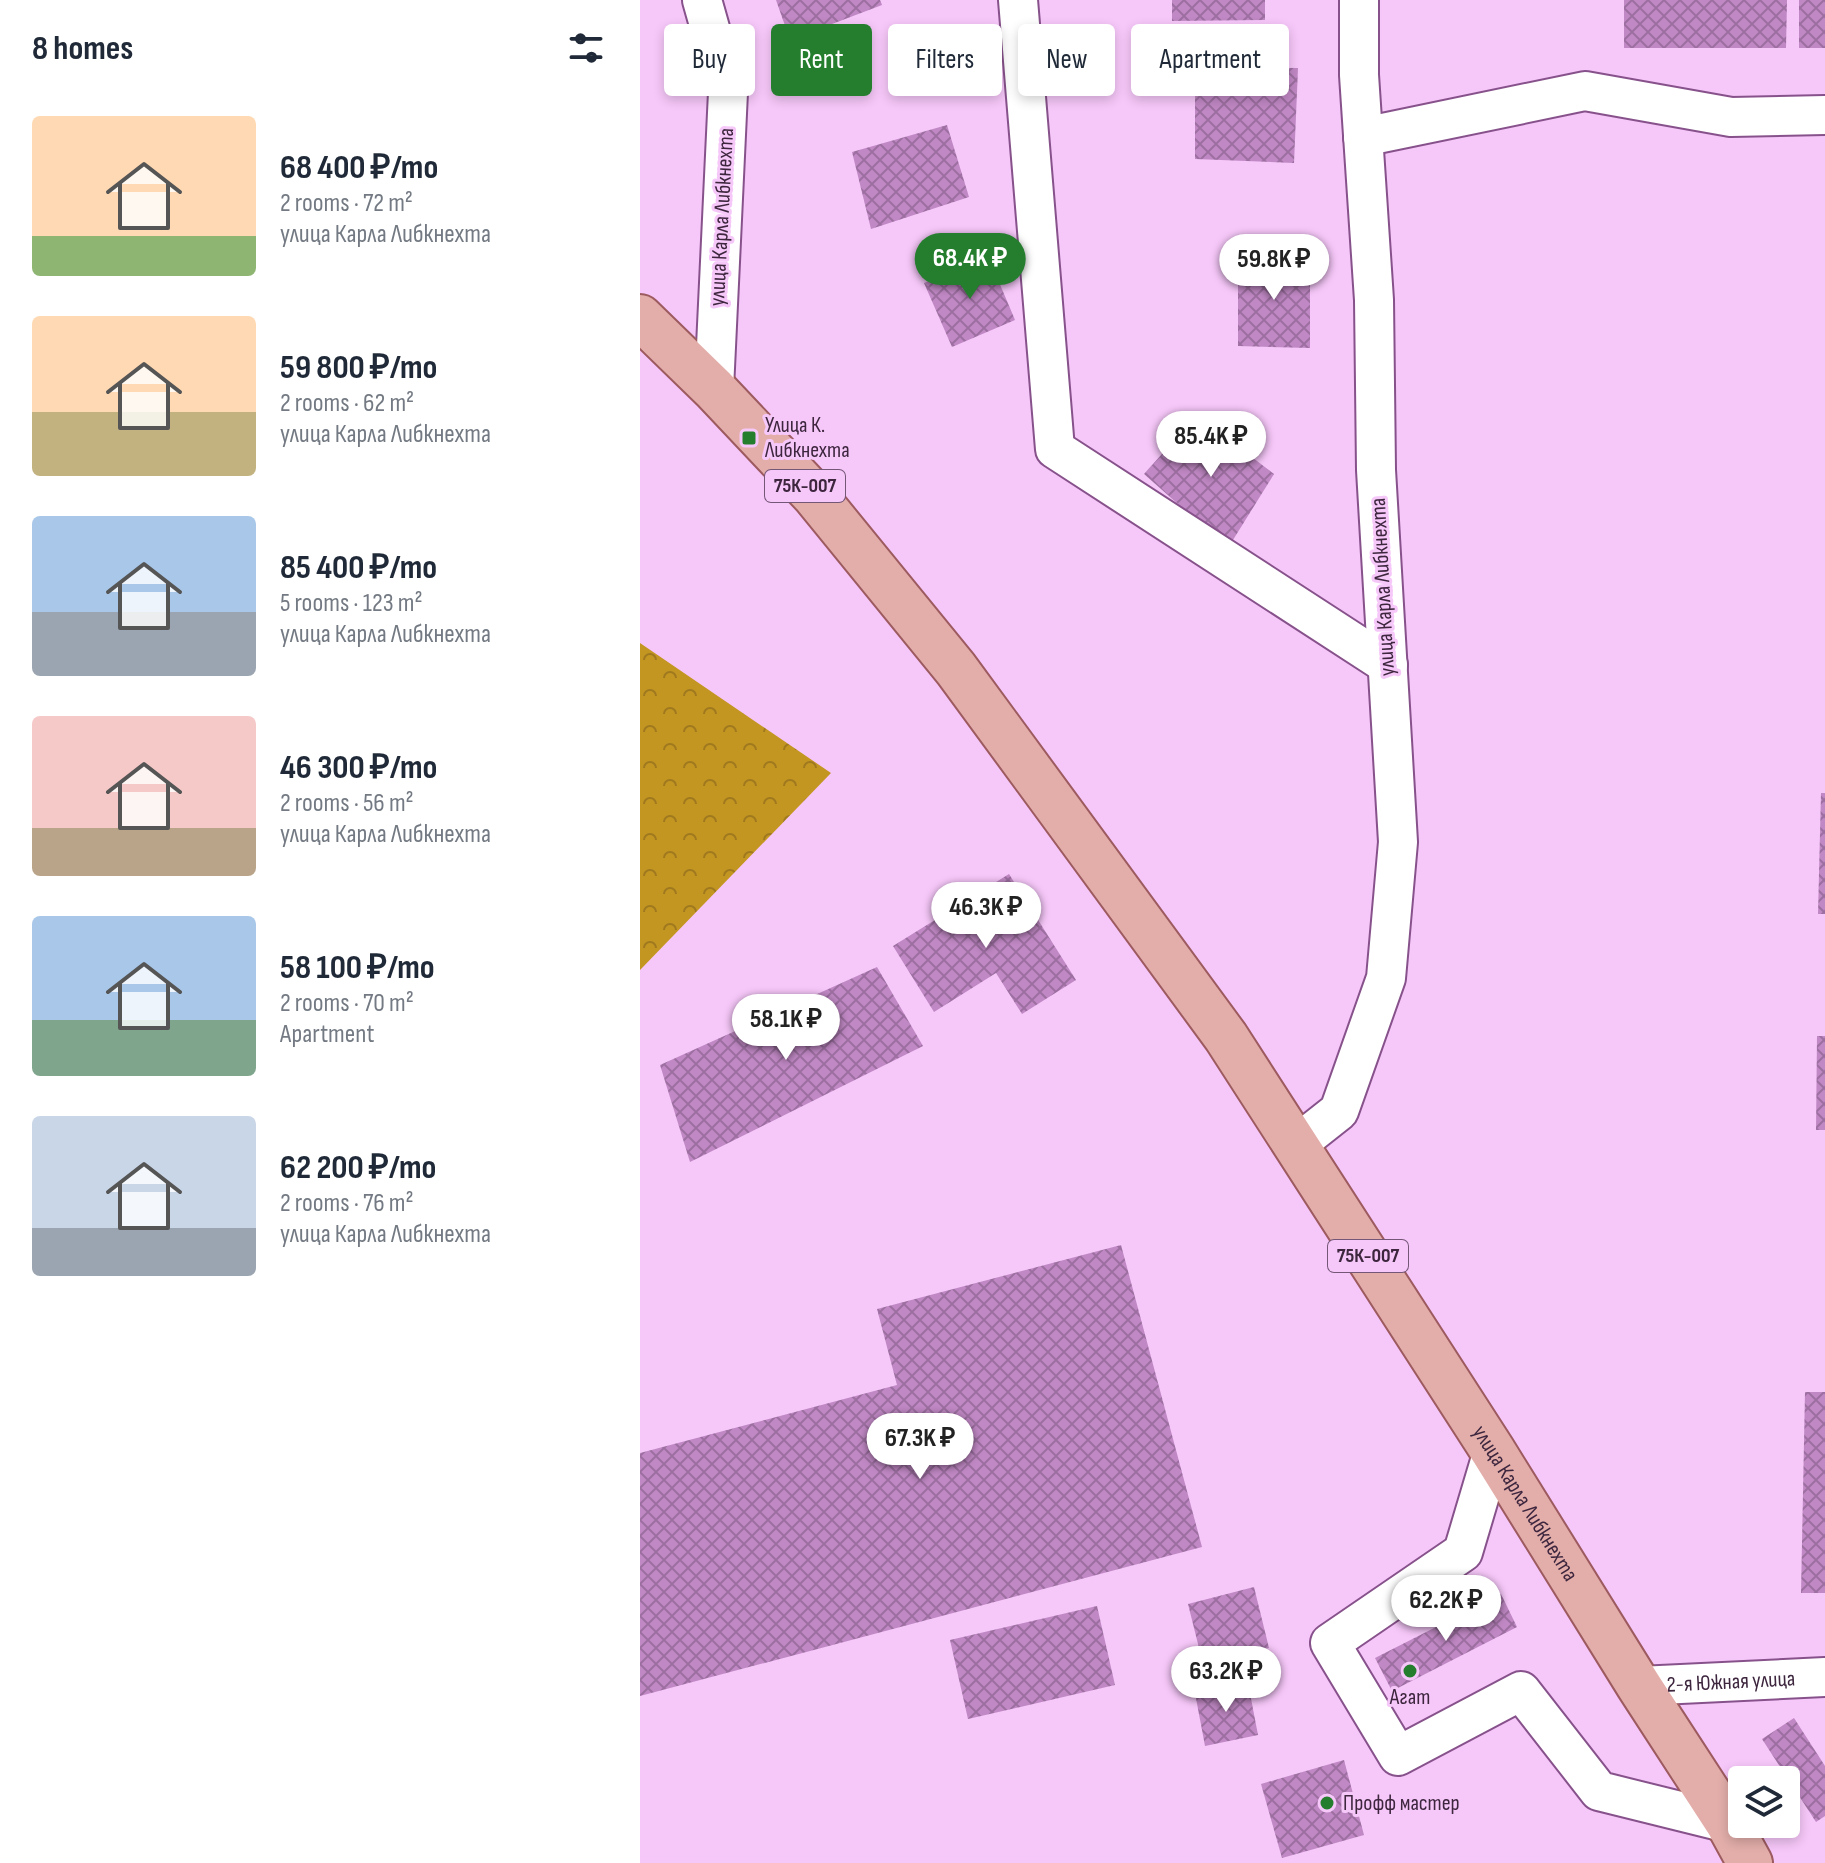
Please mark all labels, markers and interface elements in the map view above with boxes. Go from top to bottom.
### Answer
chip: Buy [664,24,755,96]
chip: Rent [771,24,872,96]
chip: Filters [888,24,1002,96]
chip: New [1018,24,1115,96]
chip: Apartment [1131,24,1289,96]
icon: filters [564,26,608,70]
text: 8 homes [32,28,133,69]
street label: улица Карла Либкнехта [704,127,740,307]
text: 68 400 ₽/mo [280,147,438,188]
icon: home [96,148,192,244]
text: 2 rooms · 72 m² [280,188,413,219]
text: улица Карла Либкнехта [280,219,491,250]
pin: 68.4K ₽ [896,233,1044,301]
pin: 59.8K ₽ [1200,234,1348,302]
text: 68.4K ₽ [933,243,1007,274]
text: 59.8K ₽ [1237,244,1311,275]
text: 59 800 ₽/mo [280,347,437,388]
icon: home [96,348,192,444]
text: 2 rooms · 62 m² [280,388,414,419]
pin: 85.4K ₽ [1137,411,1285,479]
place label: Улица К. Либкнехта [764,412,850,464]
text: улица Карла Либкнехта [280,419,491,450]
text: 85.4K ₽ [1174,421,1248,452]
marker: Улица К. Либкнехта [740,429,758,447]
road number: 75К-007 [765,470,845,502]
street label: улица Карла Либкнехта [1365,497,1401,677]
text: 85 400 ₽/mo [280,547,437,588]
icon: home [96,548,192,644]
text: 5 rooms · 123 m² [280,588,423,619]
text: улица Карла Либкнехта [280,619,491,650]
text: 46 300 ₽/mo [280,747,437,788]
icon: home [96,748,192,844]
text: 2 rooms · 56 m² [280,788,414,819]
text: улица Карла Либкнехта [280,819,491,850]
pin: 46.3K ₽ [912,882,1060,950]
text: 46.3K ₽ [949,892,1023,923]
text: 58 100 ₽/mo [280,947,435,988]
icon: home [96,948,192,1044]
text: 2 rooms · 70 m² [280,988,414,1019]
pin: 58.1K ₽ [712,994,860,1062]
text: 58.1K ₽ [750,1004,822,1035]
text: Apartment [280,1019,374,1050]
text: 62 200 ₽/mo [280,1147,436,1188]
icon: home [96,1148,192,1244]
text: 2 rooms · 76 m² [280,1188,414,1219]
text: улица Карла Либкнехта [280,1219,491,1250]
road number: 75К-007 [1328,1240,1408,1272]
pin: 67.3K ₽ [846,1413,994,1481]
street label: улица Карла Либкнехта [1466,1420,1584,1586]
text: 67.3K ₽ [885,1423,955,1454]
pin: 62.2K ₽ [1372,1575,1520,1643]
text: 62.2K ₽ [1409,1585,1483,1616]
pin: 63.2K ₽ [1152,1646,1300,1714]
text: 63.2K ₽ [1189,1656,1263,1687]
marker: Агат [1401,1662,1419,1680]
street label: 2-я Южная улица [1666,1665,1796,1698]
place label: Агат [1389,1684,1430,1711]
map controls [1728,1766,1800,1838]
button: layers [1728,1766,1800,1838]
place label: Профф мастер [1343,1790,1460,1817]
marker: Профф мастер [1318,1794,1336,1812]

